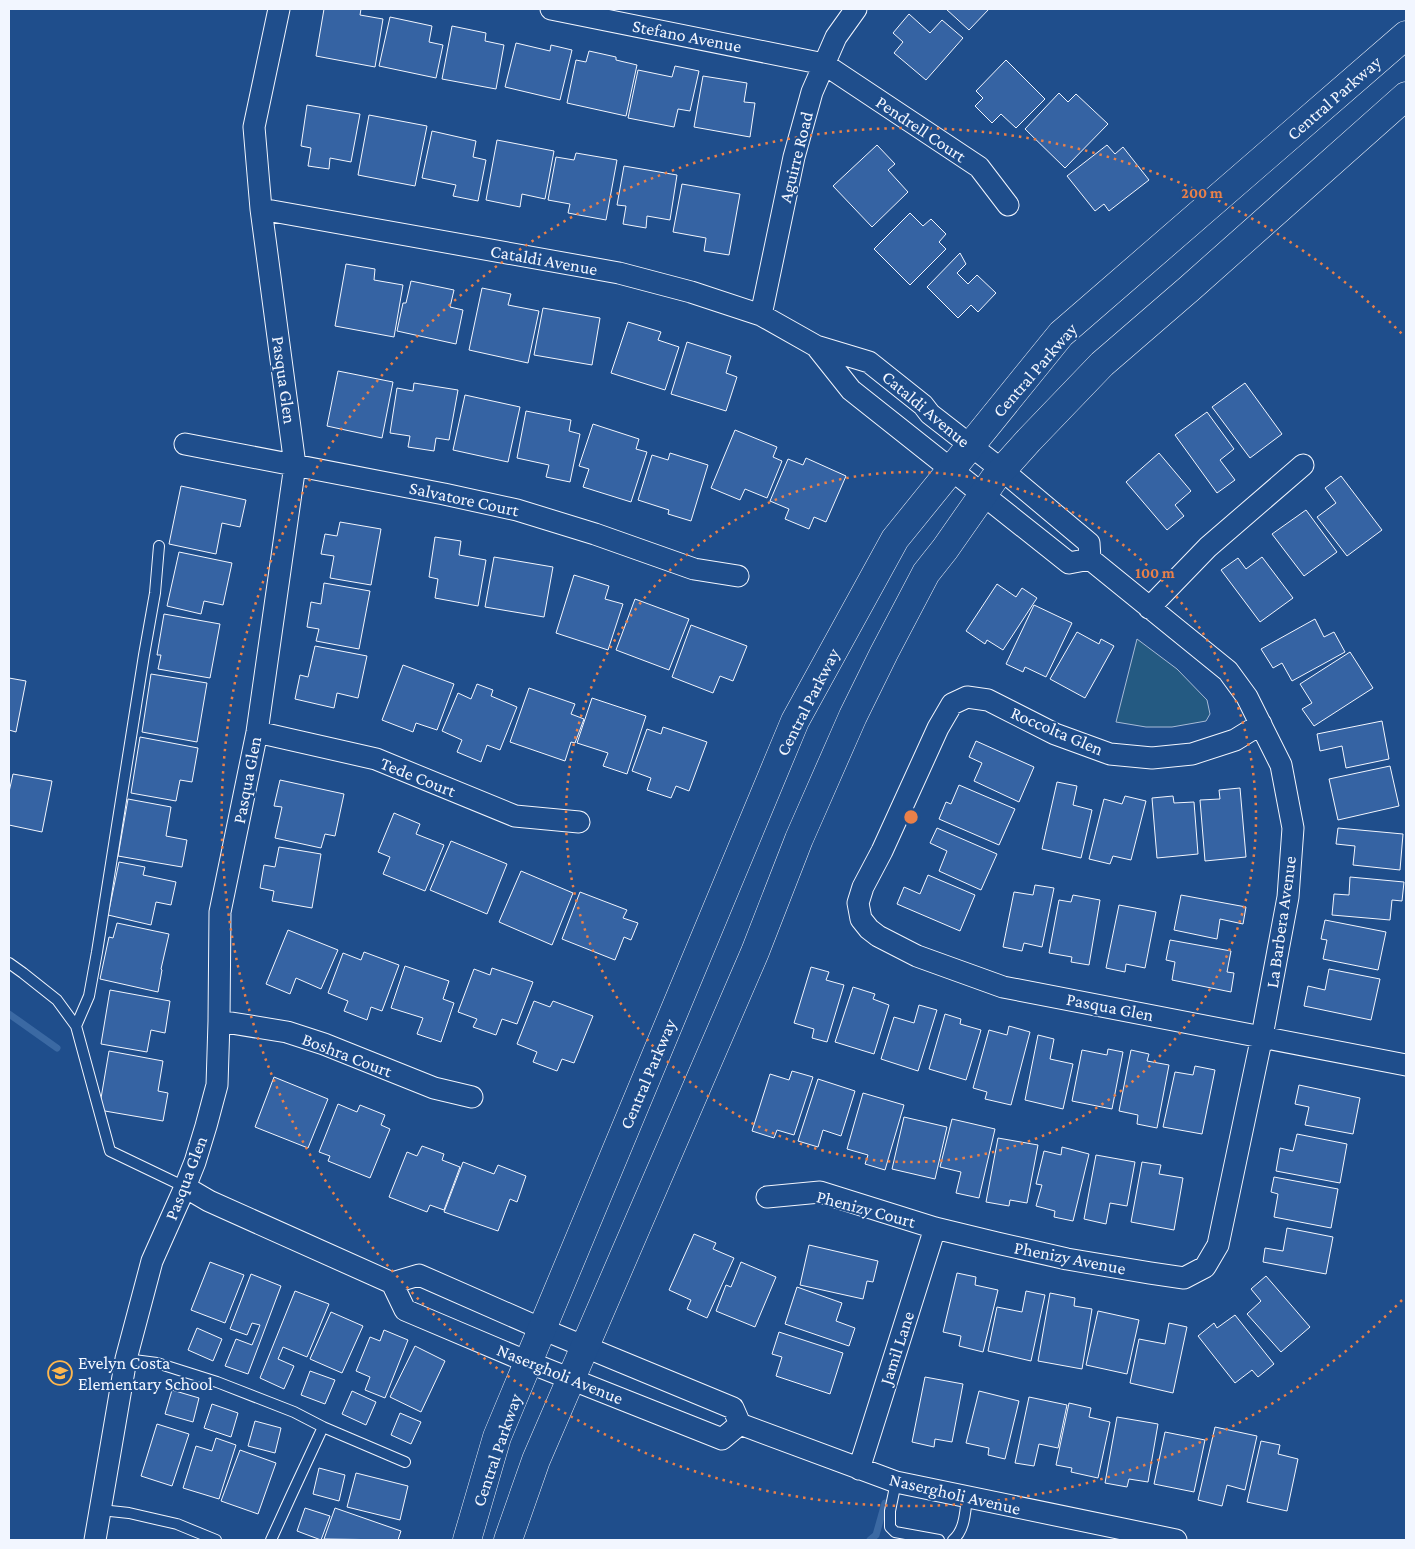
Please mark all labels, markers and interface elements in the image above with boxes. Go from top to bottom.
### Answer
street label: Stefano Avenue [631,16,743,56]
street label: Central Parkway [1283,51,1386,144]
street label: Pendrell Court [872,92,971,167]
street label: Aguirre Road [775,109,817,205]
text: 200 m [1181,185,1223,201]
street label: Cataldi Avenue [489,241,599,279]
street label: Central Parkway [989,318,1082,421]
street label: Pasqua Glen [268,335,300,425]
street label: Cataldi Avenue [878,367,974,452]
street label: Salvatore Court [407,478,522,521]
text: 100 m [1135,565,1175,581]
street label: Central Parkway [772,644,844,759]
street label: Roccolta Glen [1008,703,1106,760]
street label: Pasqua Glen [229,734,265,825]
street label: Tede Court [378,753,459,801]
centre of rings [902,808,920,826]
street label: La Barbera Avenue [1262,855,1300,989]
street label: Pasqua Glen [1065,989,1156,1025]
street label: Central Parkway [616,1015,681,1132]
street label: Boshra Court [299,1029,396,1082]
street label: Pasqua Glen [161,1133,211,1223]
street label: Phenizy Court [814,1186,919,1232]
street label: Phenizy Avenue [1013,1237,1128,1279]
street label: Jamil Lane [875,1309,918,1389]
street label: Nasergholi Avenue [494,1340,626,1408]
place label: Evelyn Costa Elementary School [78,1353,213,1394]
school or university icon: Evelyn Costa Elementary School [47,1360,73,1386]
street label: Central Parkway [468,1390,526,1509]
street label: Nasergholi Avenue [887,1469,1023,1519]

